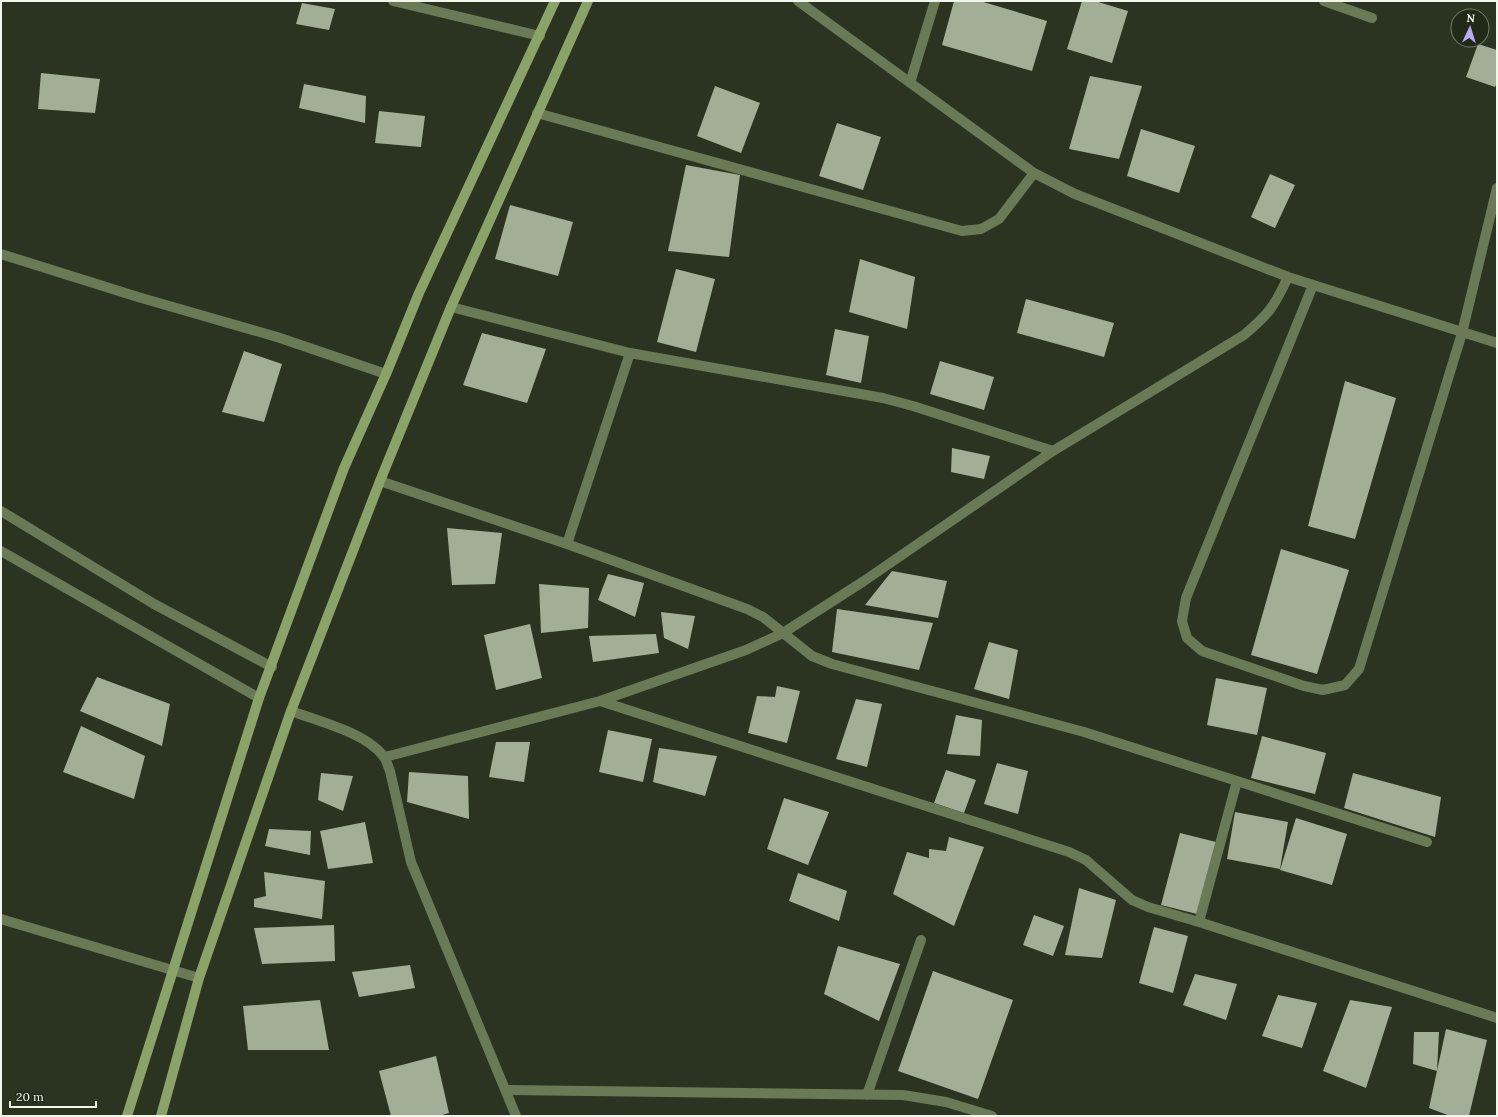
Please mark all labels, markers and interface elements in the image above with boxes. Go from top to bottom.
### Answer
north arrow [1450,8,1490,48]
text: N [1466,11,1476,25]
scale bar [10,1083,96,1109]
text: 20 m [16,1089,44,1104]

